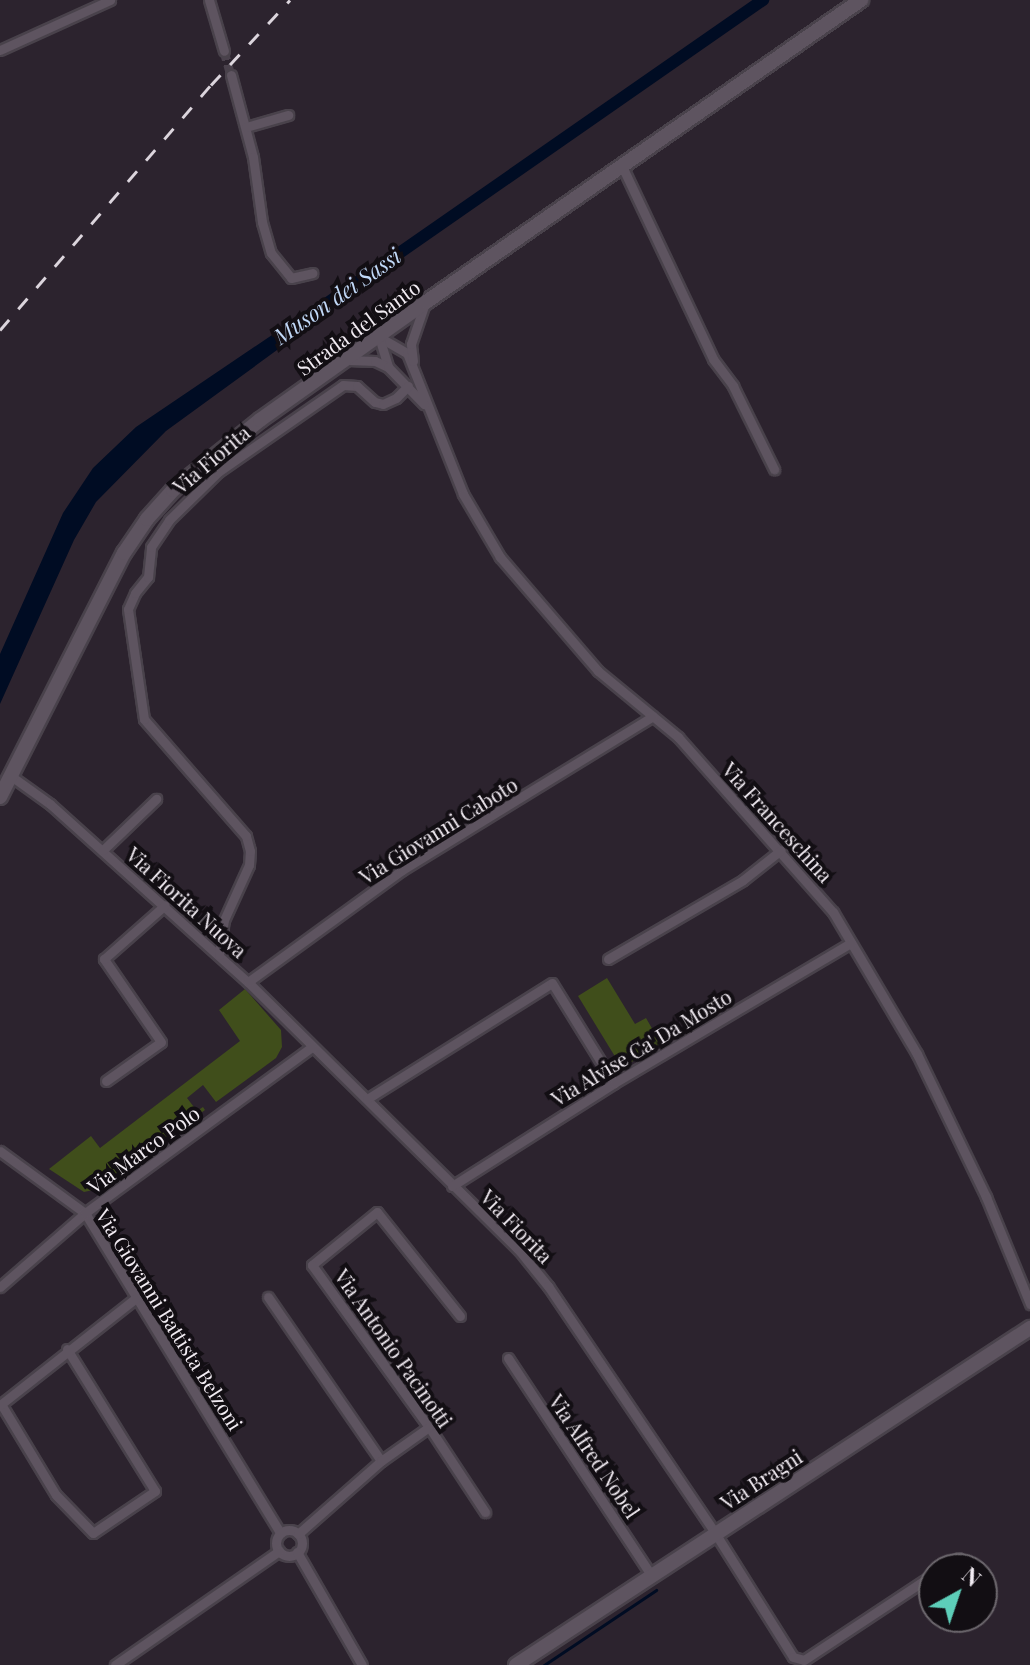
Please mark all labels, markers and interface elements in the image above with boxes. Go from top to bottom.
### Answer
water label: Muson dei Sassi [268,242,406,350]
street label: Strada del Santo [292,274,424,380]
street label: Via Fiorita [168,420,254,498]
street label: Via Franceschina [718,757,838,887]
street label: Via Giovanni Caboto [355,772,521,888]
street label: Via Fiorita Nuova [122,842,252,962]
street label: Via Alvise Ca' Da Mosto [546,983,736,1111]
street label: Via Marco Polo [82,1100,204,1198]
street label: Via Fiorita [476,1184,558,1268]
street label: Via Giovanni Battista Belzoni [92,1204,248,1434]
street label: Via Antonio Pacinotti [330,1264,458,1432]
street label: Via Alfred Nobel [545,1389,645,1523]
street label: Via Bragni [716,1444,806,1514]
north arrow [918,1553,998,1633]
text: N [956,1560,988,1593]

